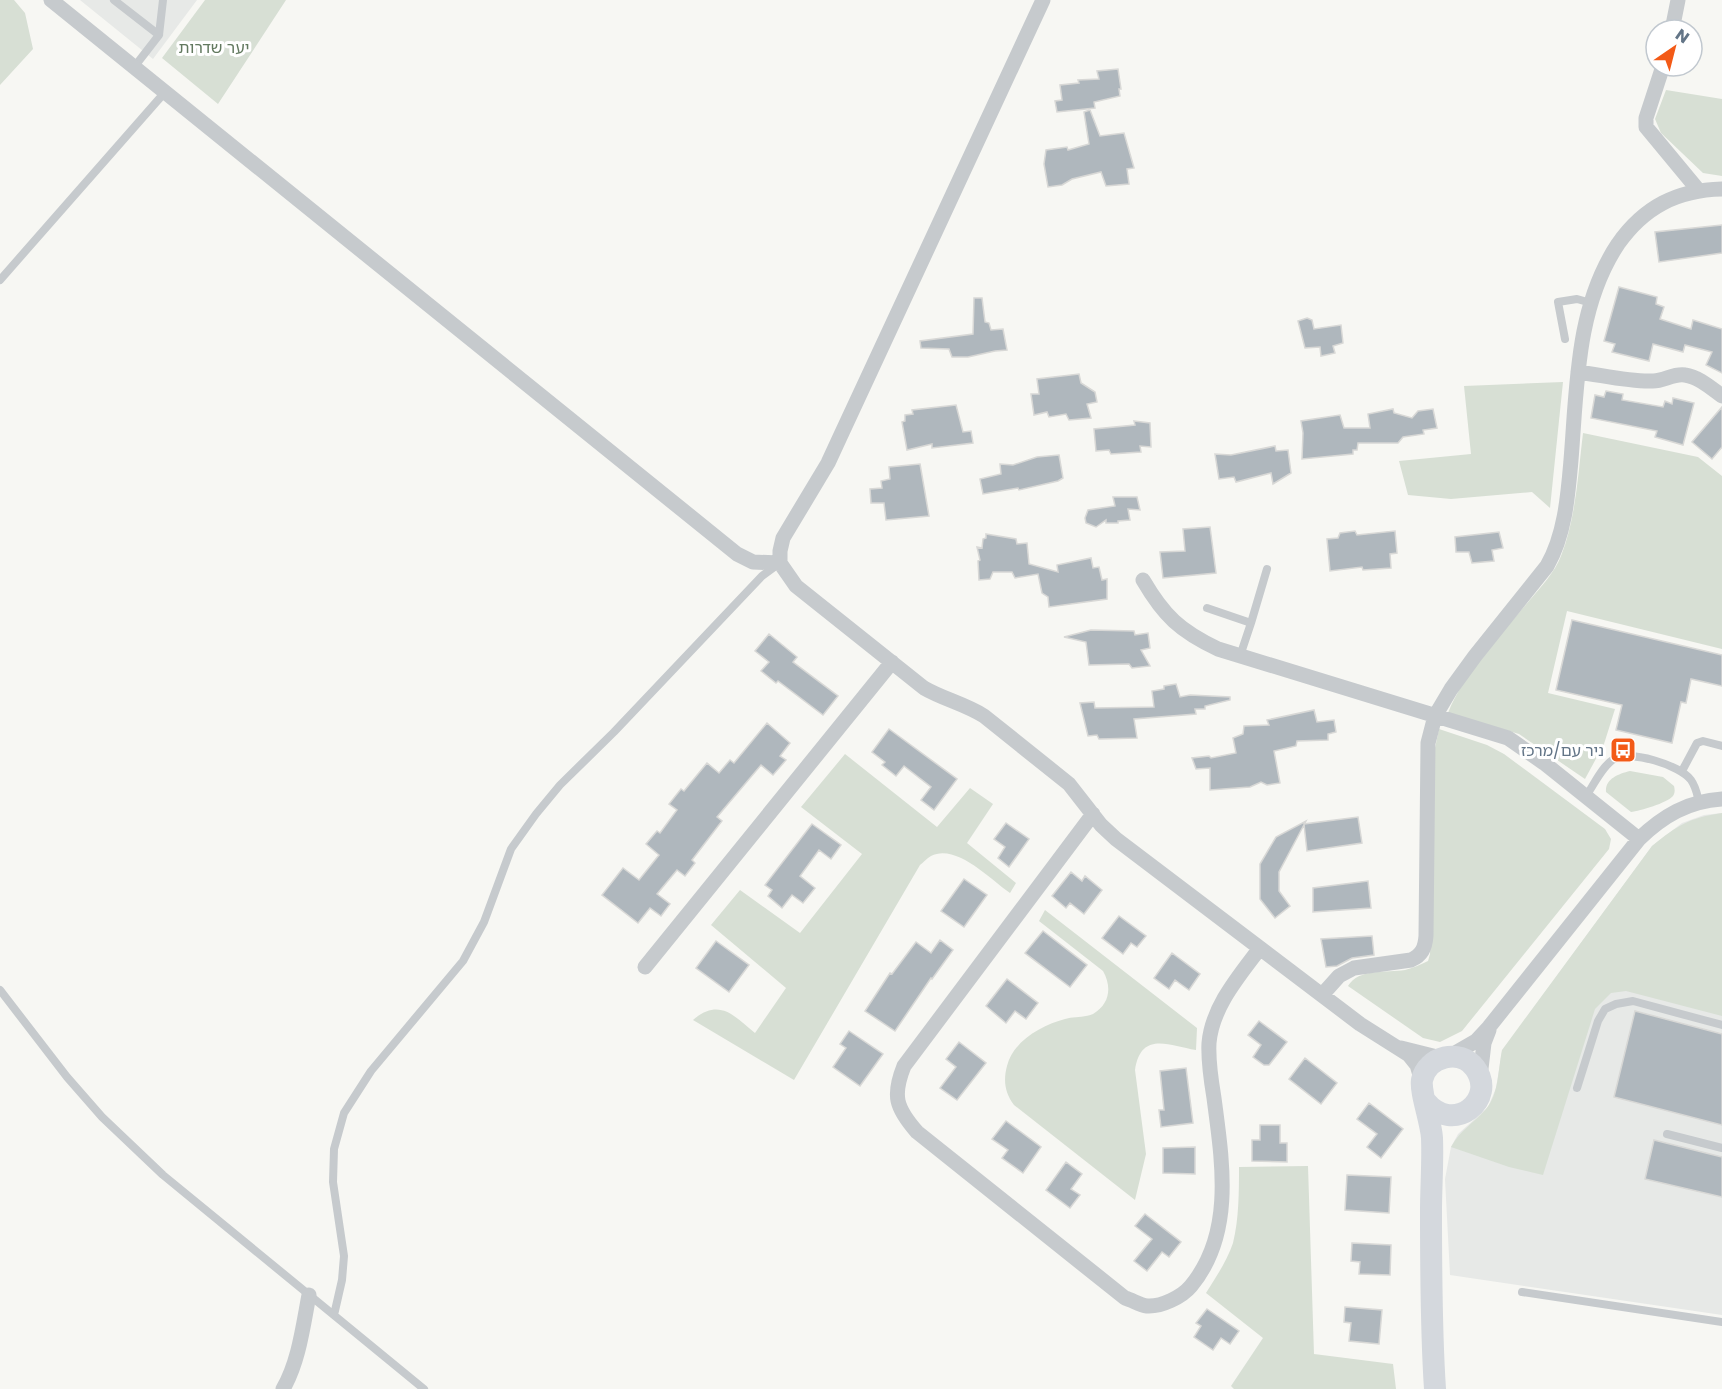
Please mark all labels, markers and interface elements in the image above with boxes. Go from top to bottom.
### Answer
north arrow [1644,18,1704,78]
text: N [1671,23,1694,49]
park label: יער שדרות [179,36,249,59]
bus stop icon: ניר עם/מרכז [1608,735,1638,765]
place label: ניר עם/מרכז [1521,739,1604,762]

